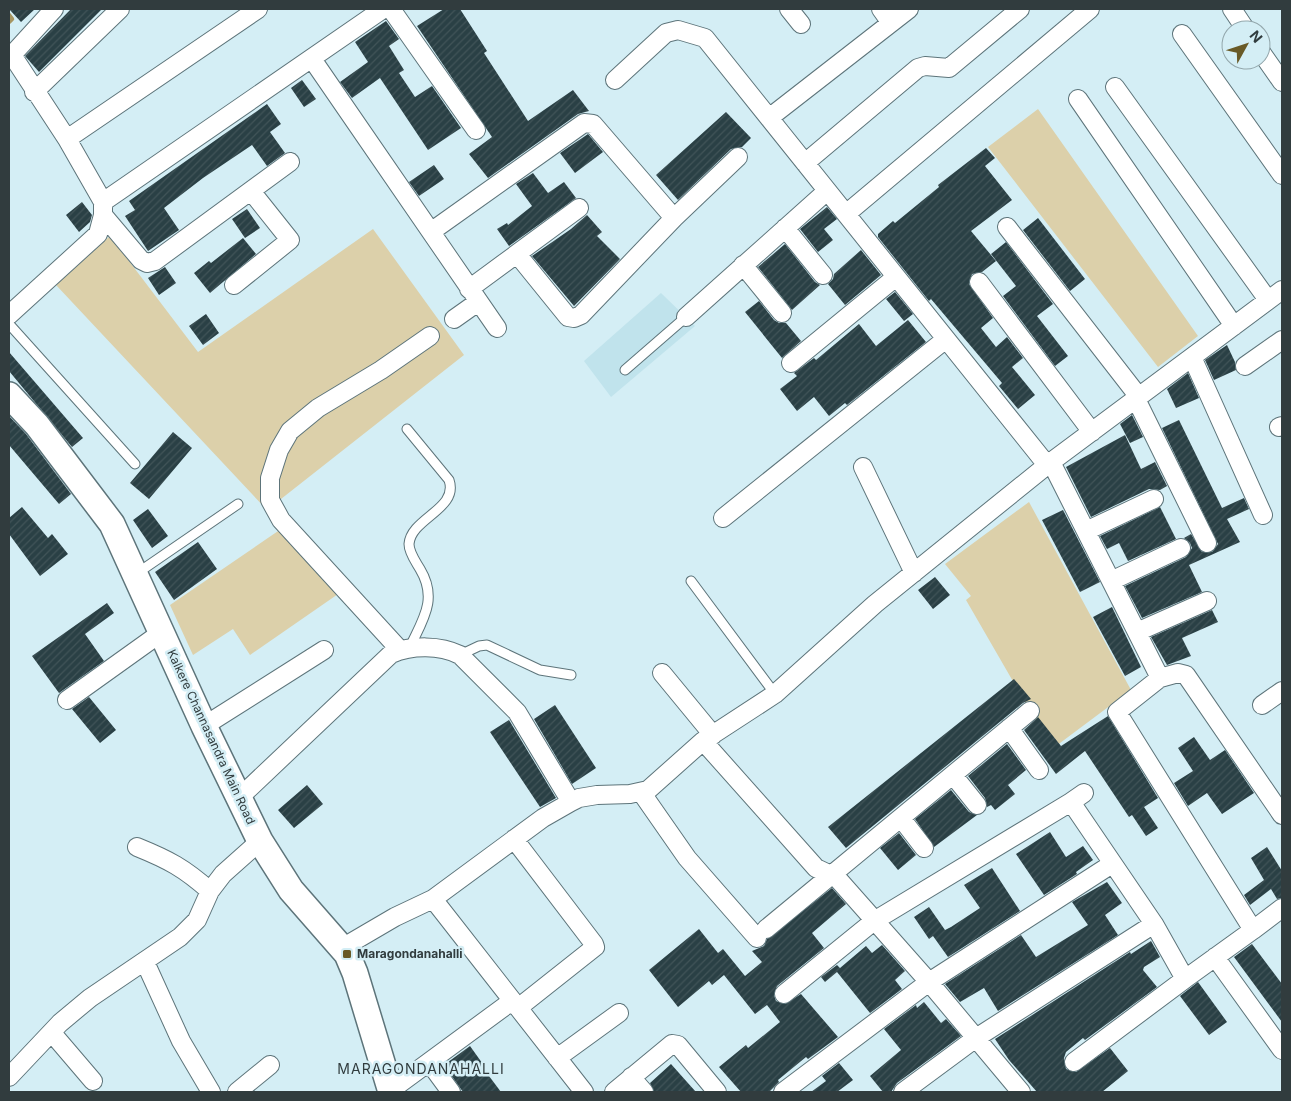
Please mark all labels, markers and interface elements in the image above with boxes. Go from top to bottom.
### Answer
north arrow [1221,20,1271,70]
text: N [1246,27,1266,46]
street label: Kalkere Channasandra Main Road [164,647,259,827]
place label: Maragondanahalli [357,946,462,961]
marker: Maragondanahalli [341,948,353,960]
district label: MARAGONDANAHALLI [337,1060,505,1077]

